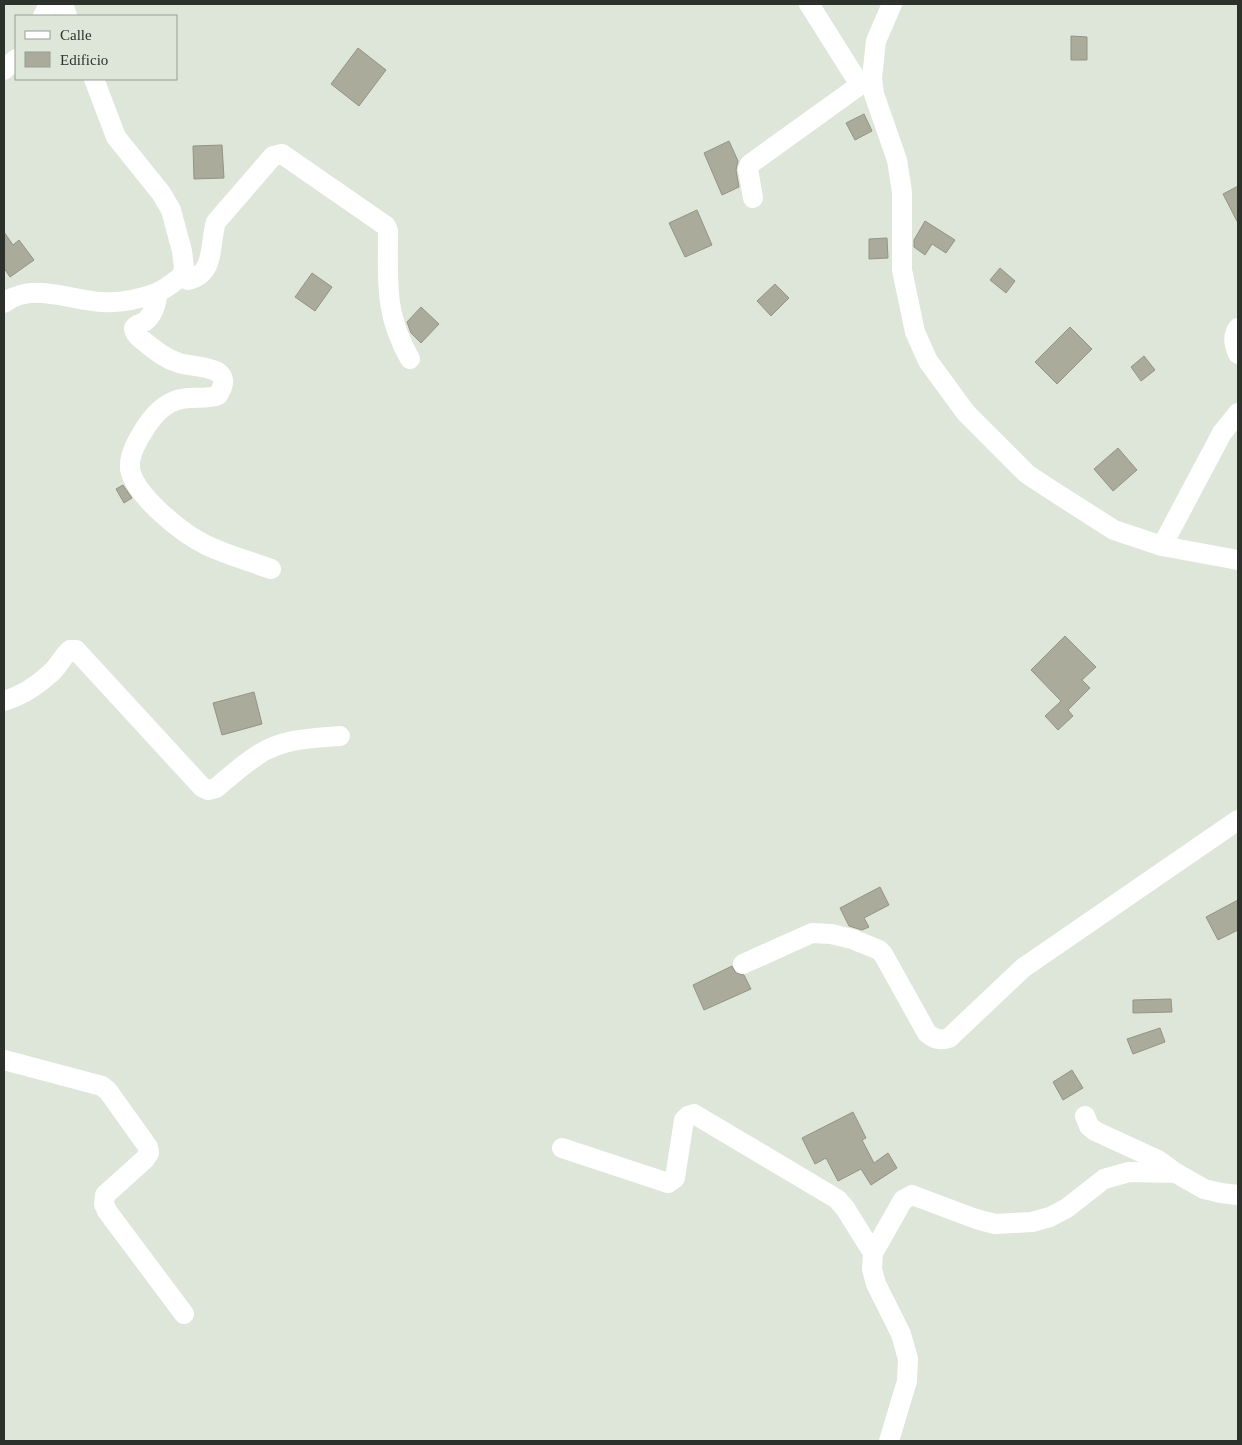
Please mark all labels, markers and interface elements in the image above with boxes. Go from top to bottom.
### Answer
legend [15,15,178,80]
text: Calle [60,27,92,43]
text: Edificio [60,52,108,68]

